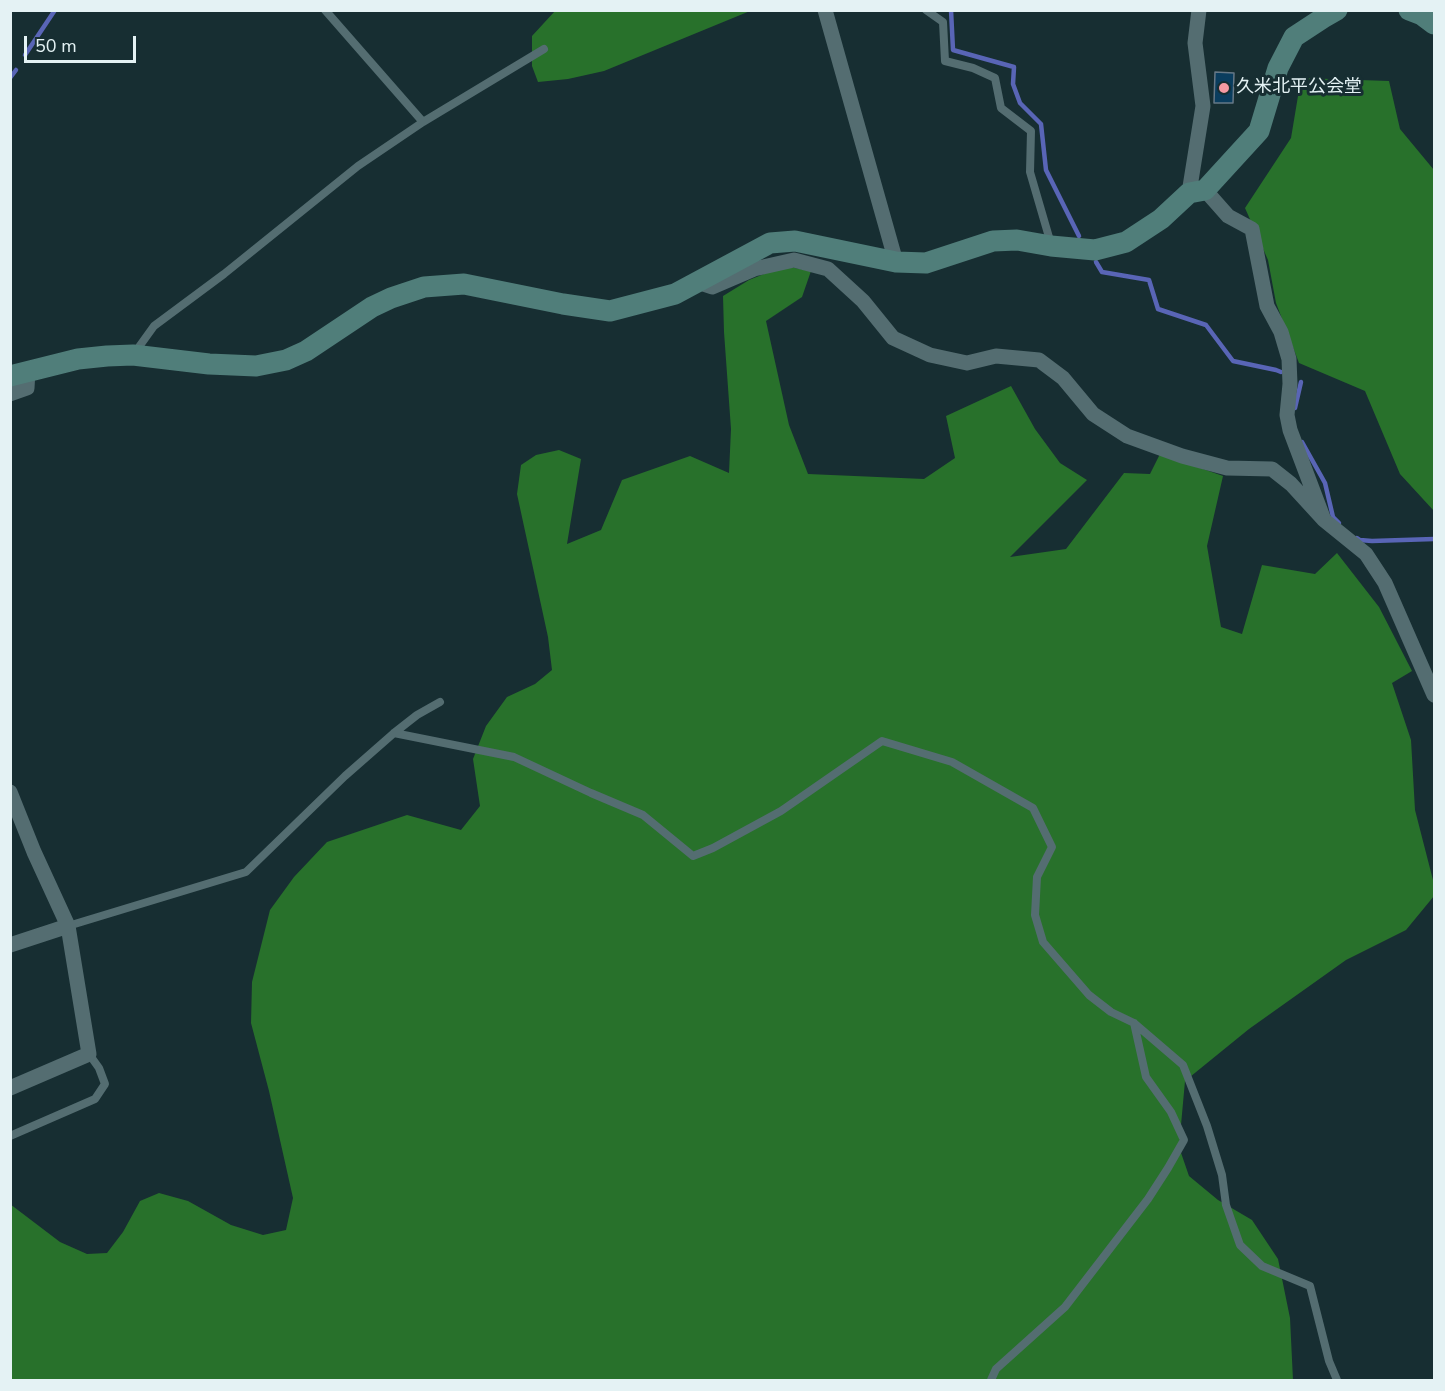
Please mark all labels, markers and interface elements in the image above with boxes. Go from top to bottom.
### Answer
scale bar [27,24,140,62]
text: 50 m [35,34,77,58]
place label: 久米北平公会堂 [1236,77,1362,99]
marker: 久米北平公会堂 [1217,81,1231,95]

